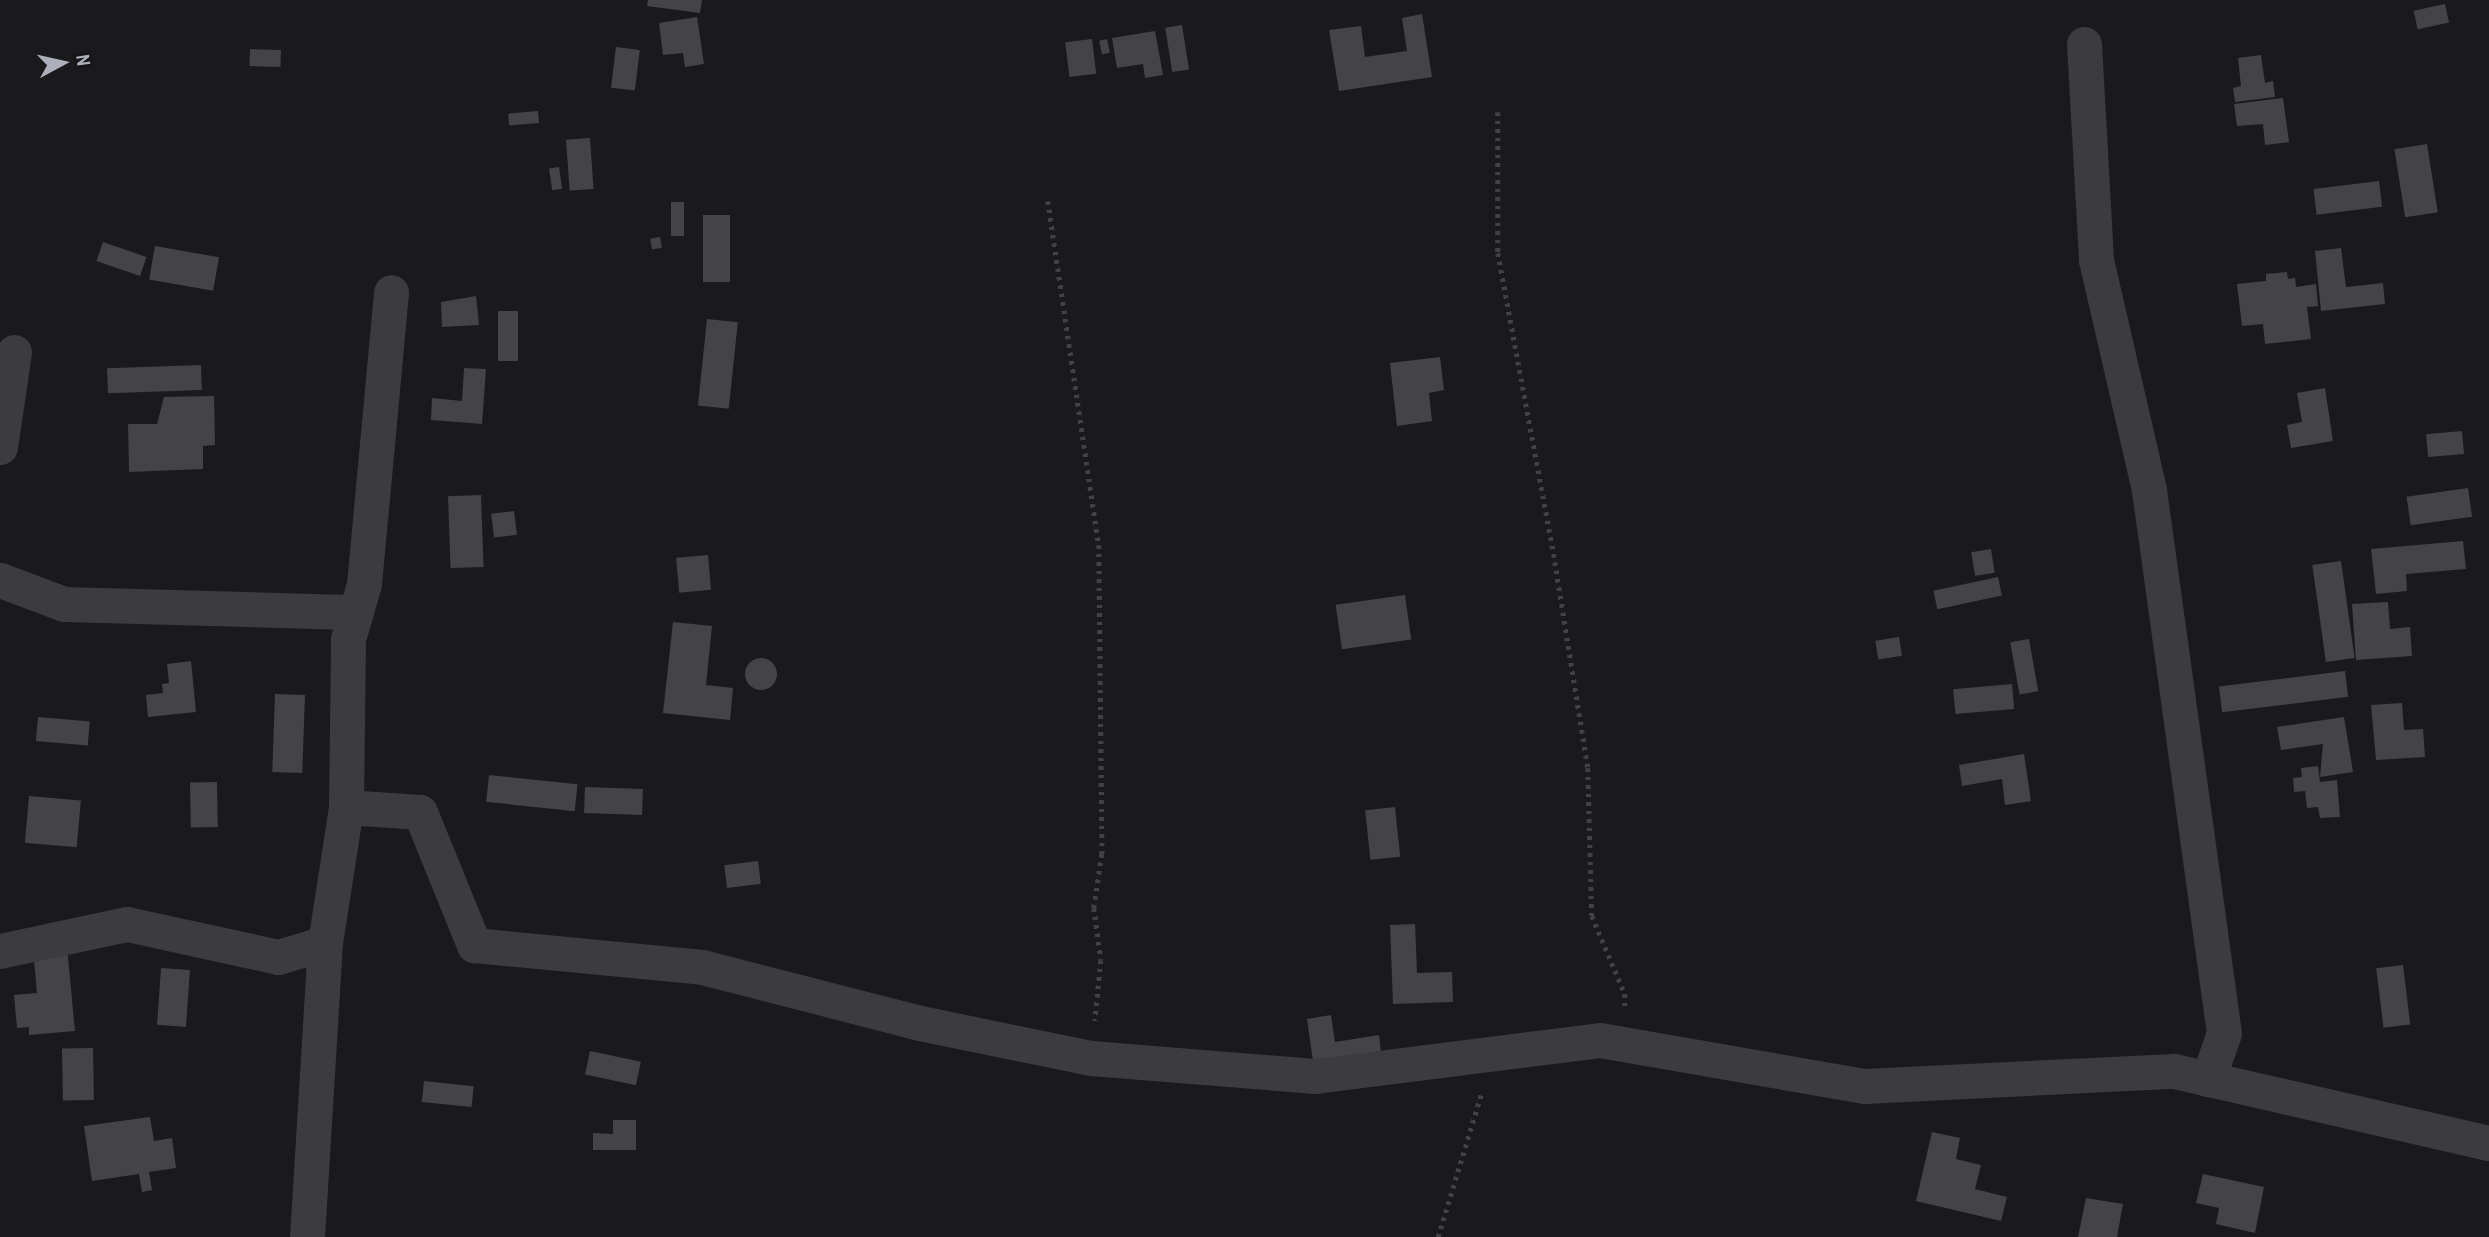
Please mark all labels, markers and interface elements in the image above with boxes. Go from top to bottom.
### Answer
north arrow [28,28,98,98]
text: N [70,53,97,67]

